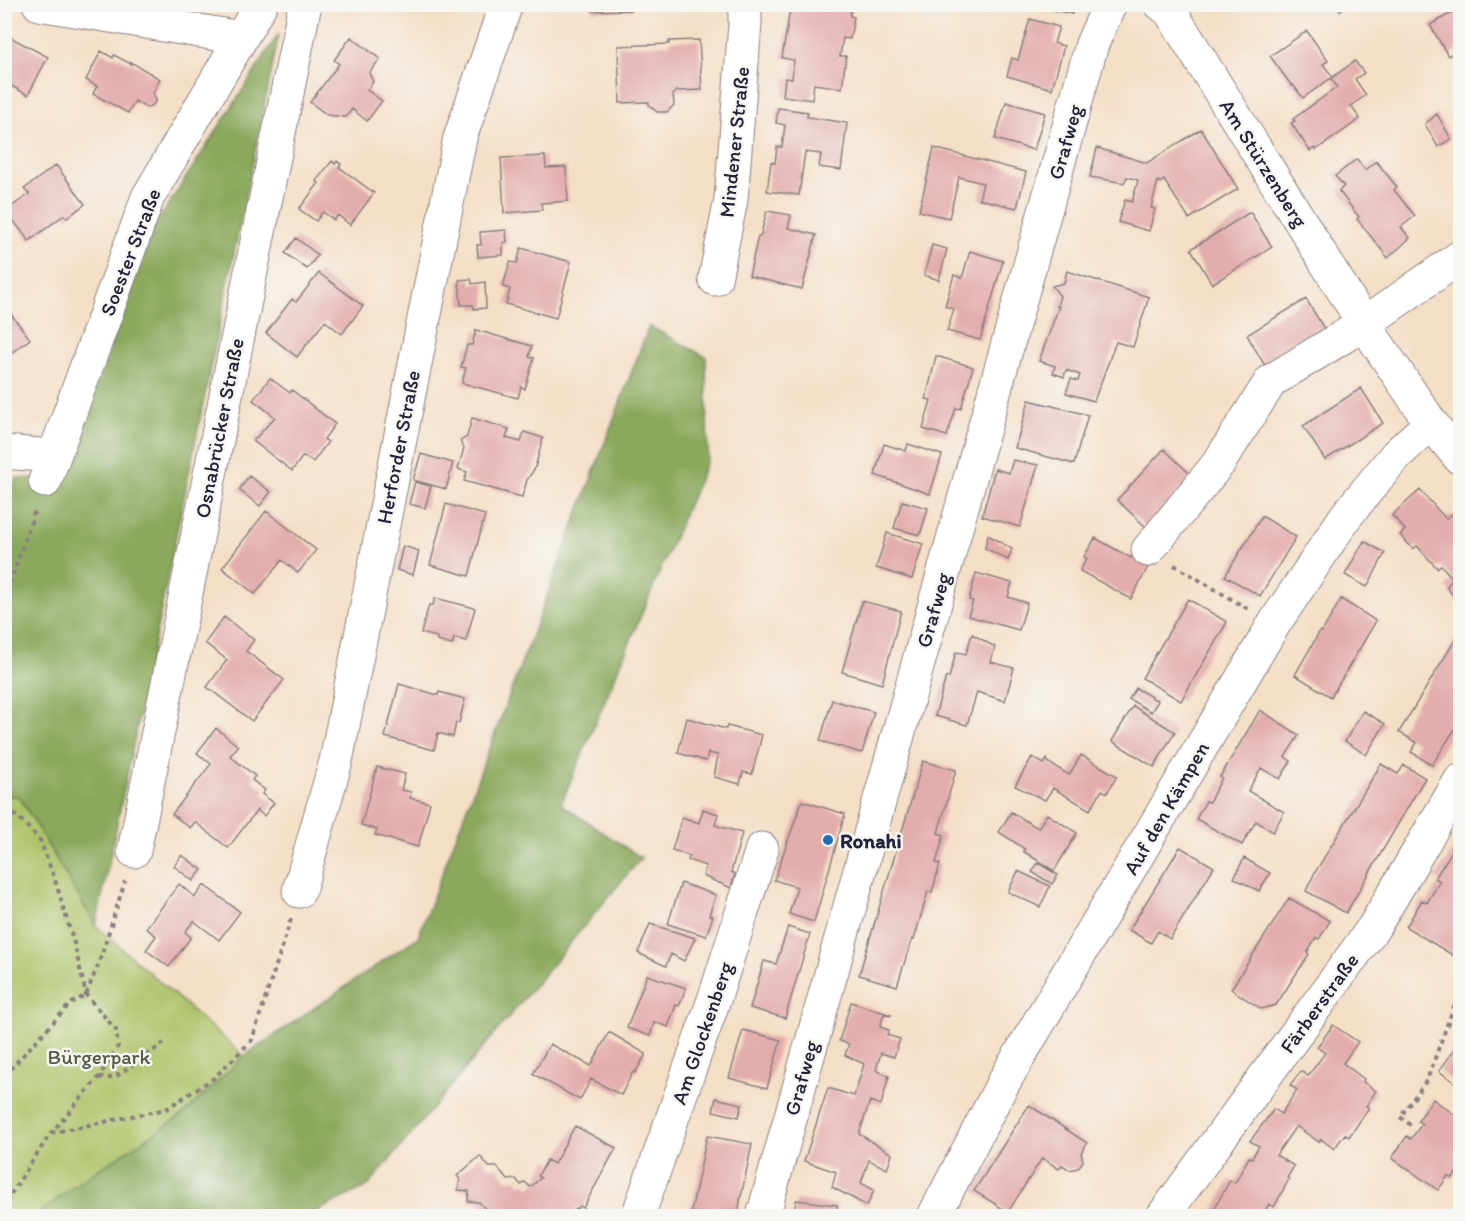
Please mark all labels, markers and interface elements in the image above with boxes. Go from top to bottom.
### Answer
street label: Mindener Straße [714,65,754,219]
street label: Am Stürzenberg [1215,94,1314,232]
street label: Grafweg [1042,101,1088,182]
street label: Soester Straße [94,185,166,319]
street label: Osnabrücker Straße [189,336,249,520]
street label: Herforder Straße [371,368,425,526]
street label: Grafweg [910,569,956,650]
street label: Auf den Kämpen [1118,737,1214,879]
place label: Ronahi [840,828,902,853]
marker: Ronahi [821,833,835,847]
street label: Färberstraße [1274,948,1364,1058]
street label: Am Glockenberg [666,958,738,1108]
street label: Grafweg [778,1037,824,1118]
park label: Bürgerpark [48,1044,151,1069]

